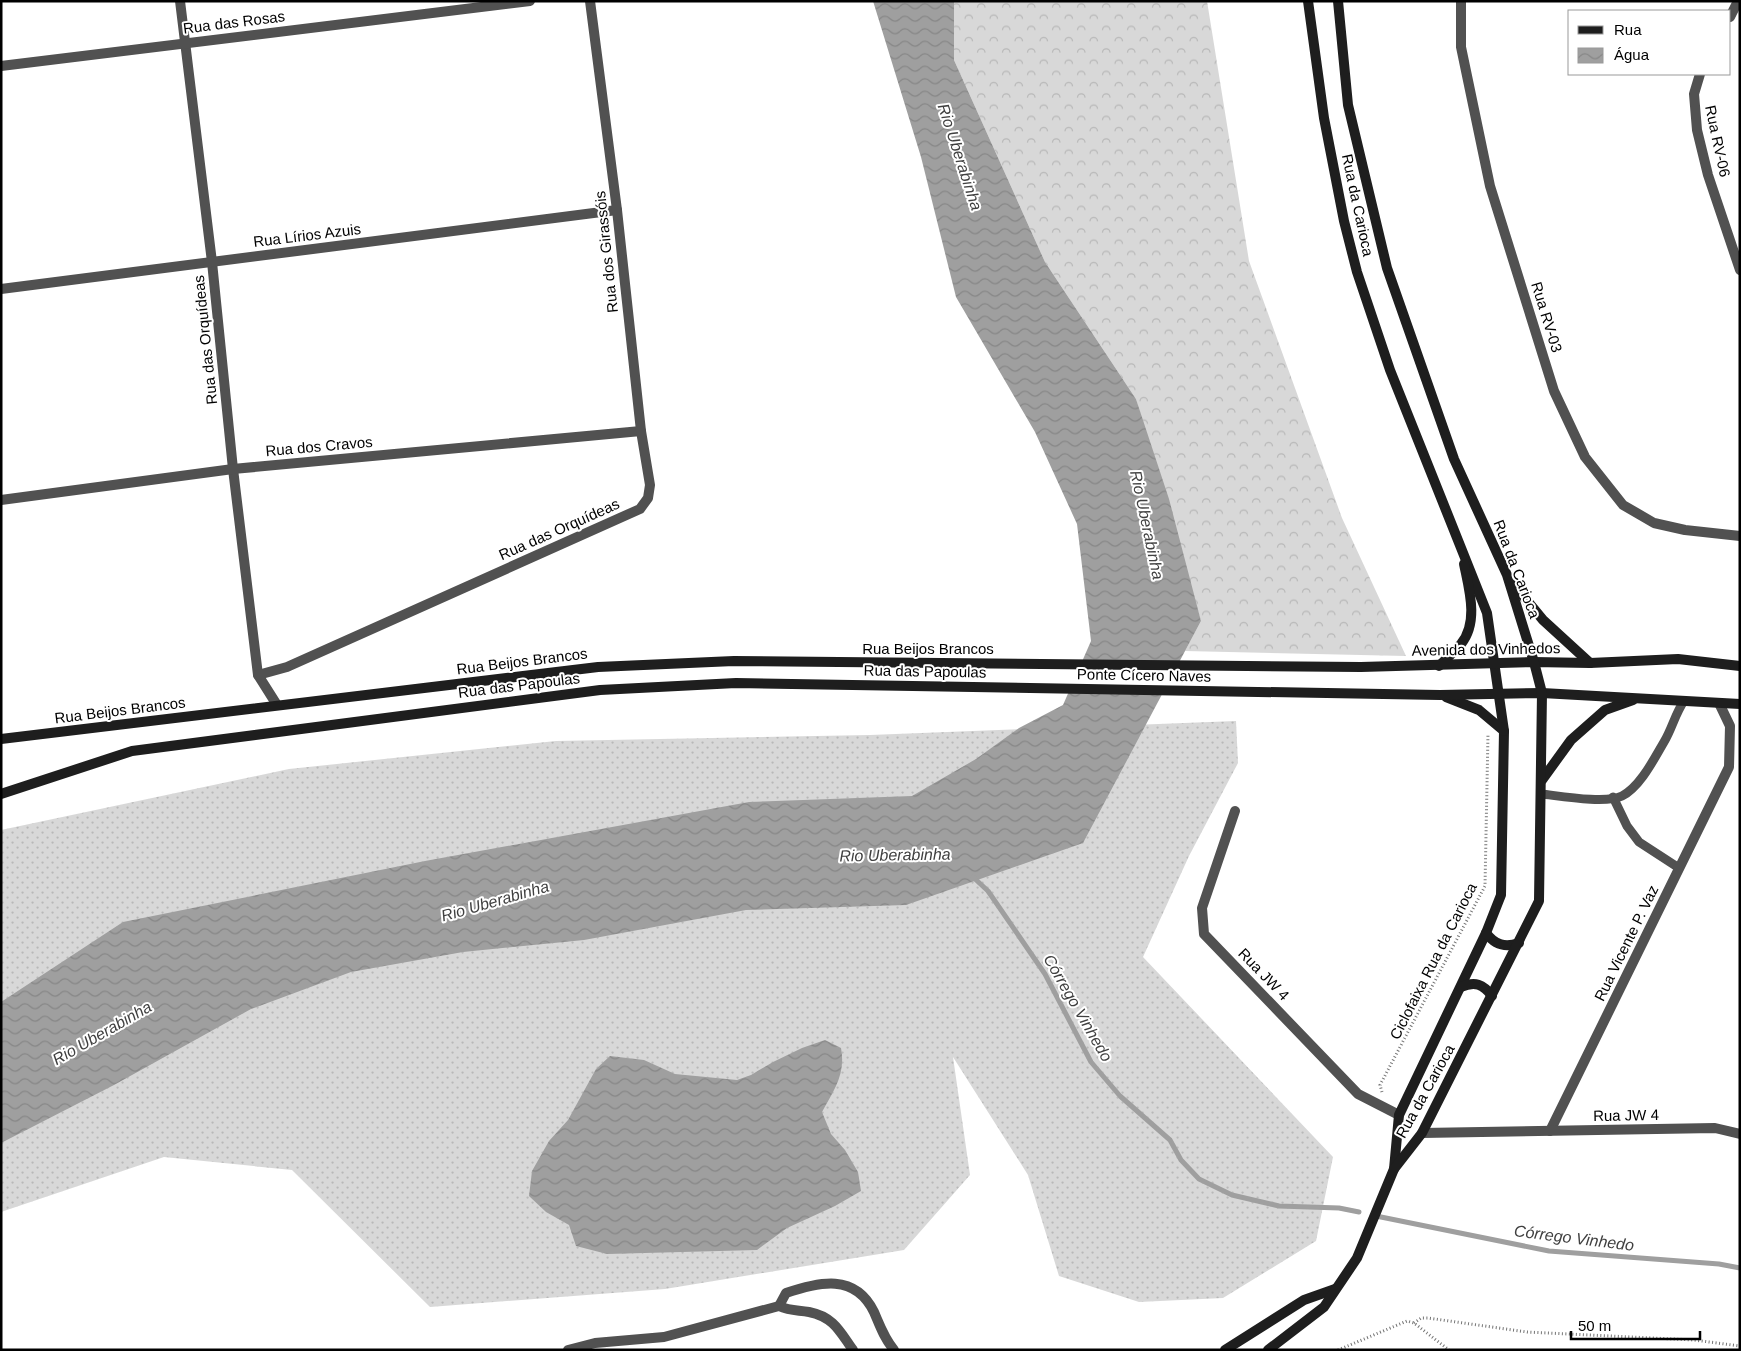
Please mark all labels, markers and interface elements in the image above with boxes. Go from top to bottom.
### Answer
street label: Rua das Rosas [182,7,286,37]
legend [1568,10,1731,75]
text: Rua [1614,21,1642,38]
text: Água [1614,46,1650,63]
water label: Rio Uberabinha [935,102,985,213]
street label: Rua RV-06 [1702,103,1734,179]
street label: Rua da Carioca [1339,152,1377,258]
street label: Rua dos Girassóis [591,190,621,314]
street label: Rua Lírios Azuis [252,220,362,250]
street label: Rua das Orquídeas [190,274,220,406]
street label: Rua RV-03 [1528,280,1566,354]
street label: Rua dos Cravos [265,433,373,459]
water label: Rio Uberabinha [1127,469,1167,581]
street label: Rua das Orquídeas [496,495,622,563]
street label: Rua da Carioca [1490,517,1544,621]
street label: Avenida dos Vinhedos [1411,639,1561,659]
street label: Rua Beijos Brancos [862,640,994,657]
street label: Rua Beijos Brancos [456,645,588,677]
street label: Rua das Papoulas [864,661,986,681]
street label: Ponte Cícero Naves [1077,665,1211,685]
street label: Rua das Papoulas [457,669,581,701]
street label: Rua Beijos Brancos [54,694,186,726]
water label: Rio Uberabinha [839,846,951,864]
water label: Rio Uberabinha [439,877,551,924]
street label: Ciclofaixa Rua da Carioca [1386,879,1480,1042]
street label: Rua Vicente P. Vaz [1591,882,1661,1004]
street label: Rua JW 4 [1235,944,1293,1004]
water label: Córrego Vinhedo [1040,951,1116,1065]
water label: Rio Uberabinha [50,998,154,1068]
street label: Rua da Carioca [1392,1041,1458,1141]
street label: Rua JW 4 [1593,1106,1659,1124]
water label: Córrego Vinhedo [1513,1222,1635,1254]
scale bar [1571,1308,1700,1340]
text: 50 m [1578,1317,1611,1334]

